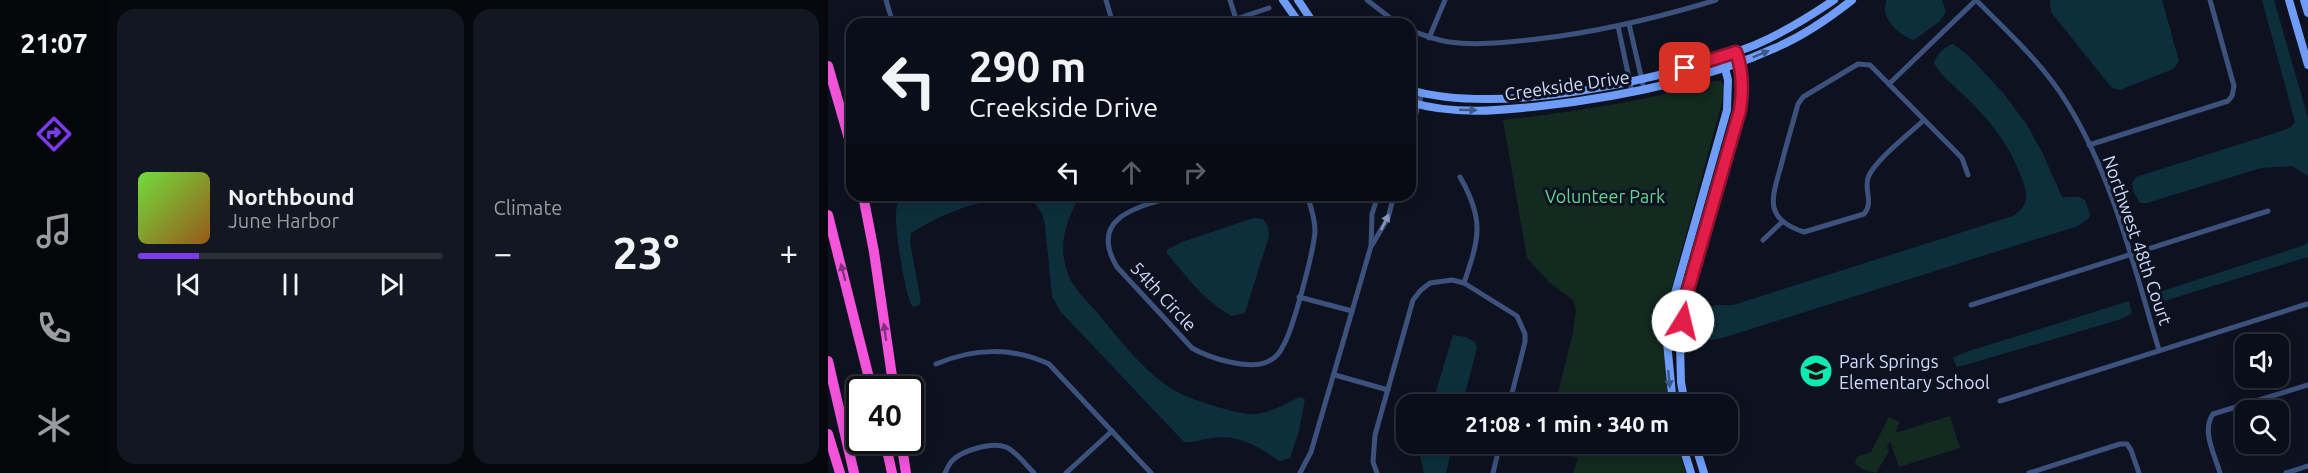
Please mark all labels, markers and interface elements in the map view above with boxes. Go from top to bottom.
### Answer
text: 21:07 [20,28,88,58]
icon: left [870,42,948,120]
pin [1659,42,1710,93]
text: 290 m [969,43,1086,90]
one-way arrow [1752,49,1770,59]
icon: arrive [1668,51,1701,84]
street label: Creekside Drive [1503,66,1631,104]
text: Creekside Drive [969,92,1158,122]
one-way arrow [1458,105,1477,115]
icon: directions [33,113,75,155]
street label: Northwest 48th Court [2100,153,2176,327]
icon: left [1052,156,1085,189]
icon: ahead [1115,156,1148,189]
icon: right [1178,156,1211,189]
text: Northbound [228,184,354,209]
park label: Volunteer Park [1545,186,1665,206]
text: Climate [494,196,562,219]
text: June Harbor [228,209,339,232]
icon: music [33,210,75,252]
one-way arrow [1380,213,1389,230]
text: 23° [612,227,679,278]
text: − [494,234,512,271]
text: + [779,234,798,271]
street label: 54th Circle [1127,257,1201,335]
one-way arrow [838,263,847,281]
icon: previous [172,268,205,301]
icon: pause [274,268,307,301]
icon: next [375,268,408,301]
position arrow [1651,289,1715,353]
icon: phone [33,307,75,349]
one-way arrow [881,322,890,341]
map controls [2235,334,2289,454]
button: sound [2235,334,2289,388]
place label: Park Springs Elementary School [1839,351,1990,392]
school or university icon: Park Springs Elementary School [1798,353,1834,389]
one-way arrow [1664,369,1674,388]
speed limit sign: 40 [846,376,924,454]
button: search [2235,400,2289,454]
icon: climate [33,404,75,446]
text: 21:08 · 1 min · 340 m [1465,411,1669,436]

